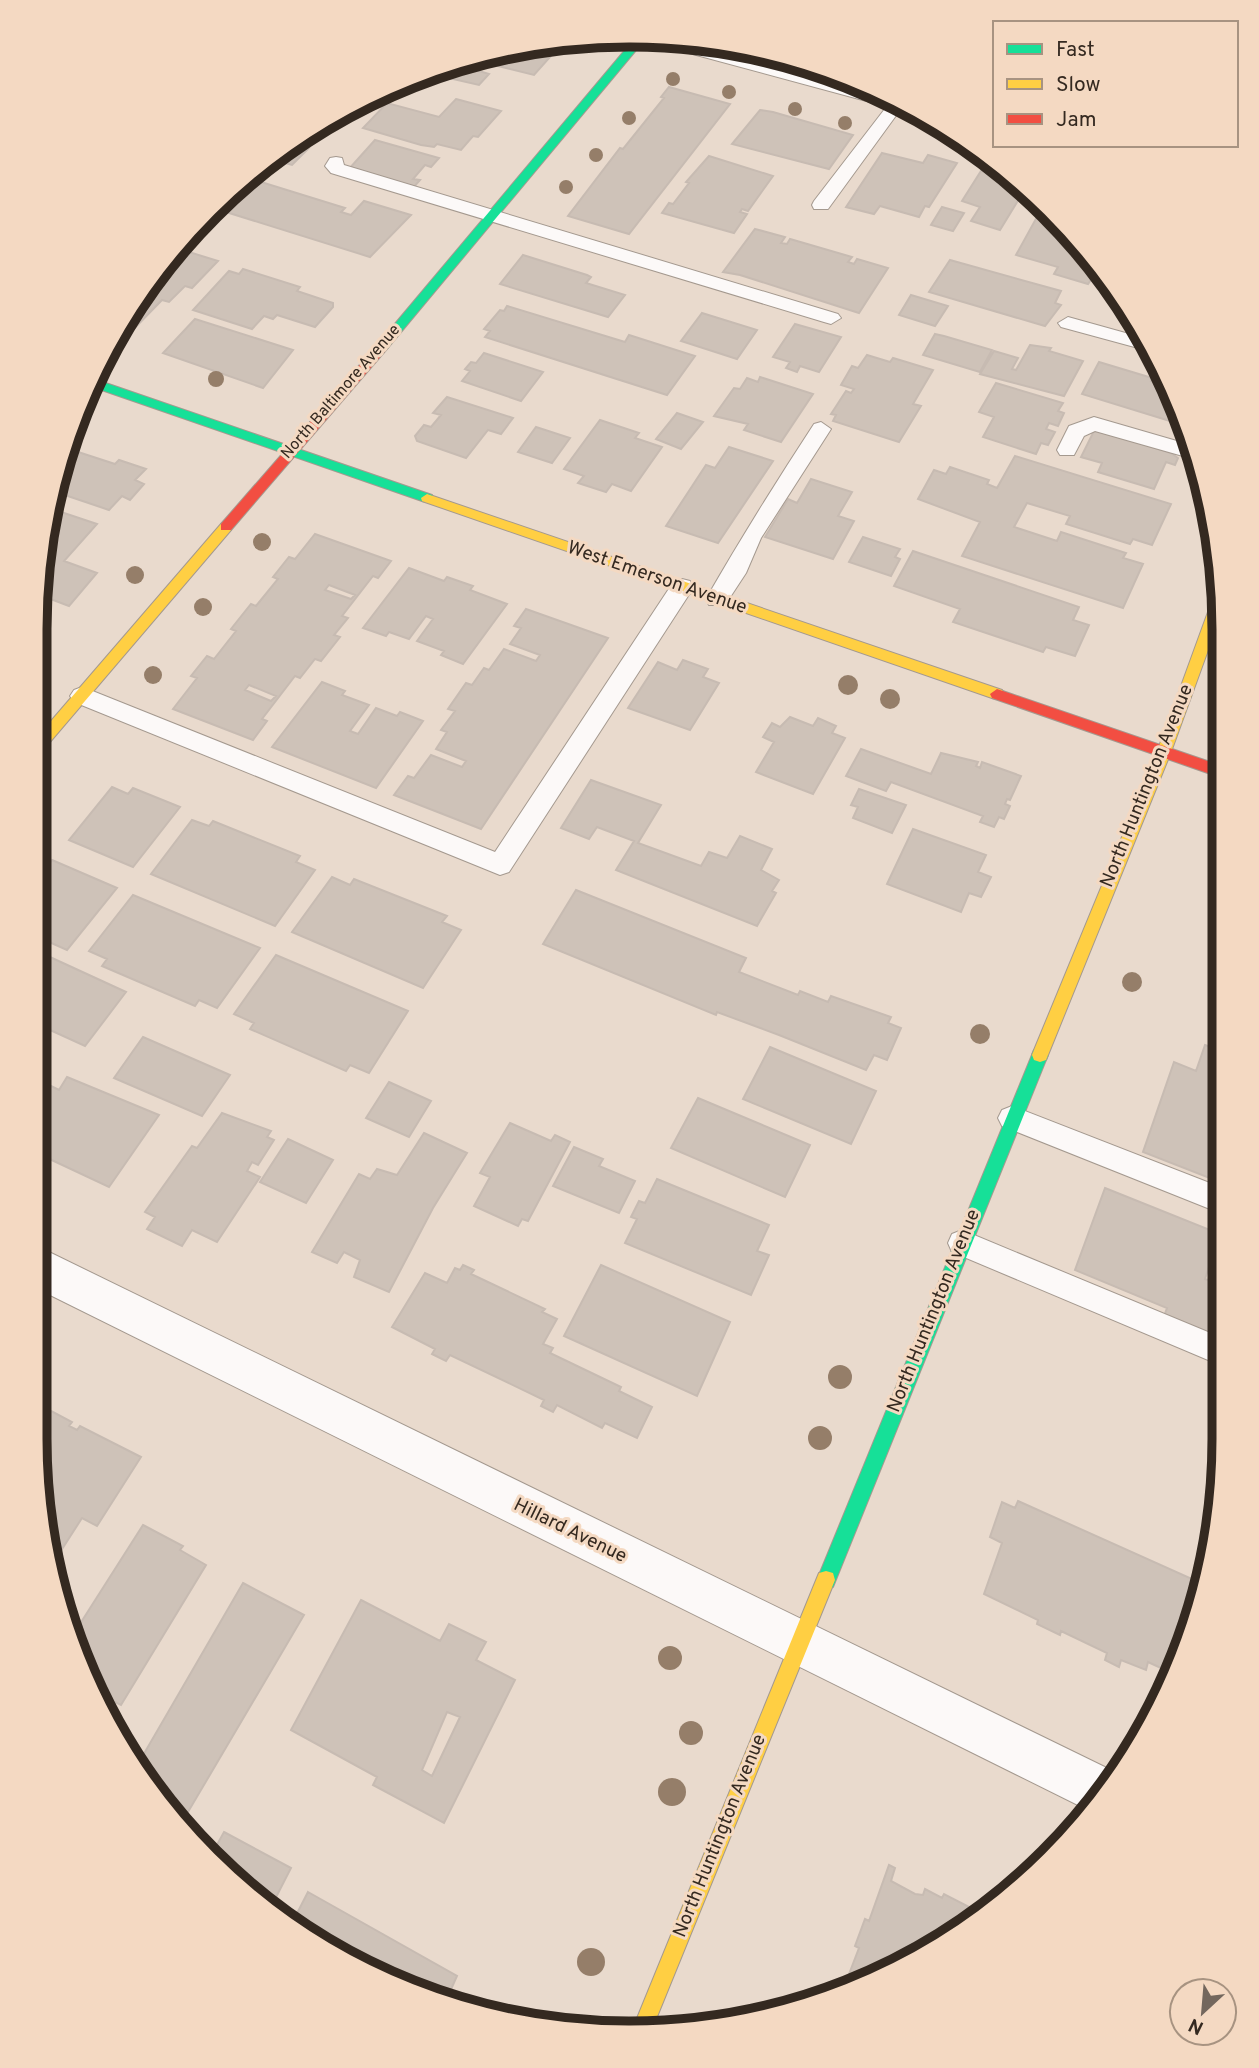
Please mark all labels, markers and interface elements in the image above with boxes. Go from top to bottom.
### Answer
legend [993,21,1238,147]
text: Fast [1056,37,1095,64]
text: Slow [1056,72,1101,99]
text: Jam [1056,107,1097,134]
street label: North Baltimore Avenue [277,321,405,463]
street label: West Emerson Avenue [564,536,750,620]
street label: North Huntington Avenue [1095,681,1199,891]
street label: North Huntington Avenue [882,1206,986,1416]
street label: Hillard Avenue [509,1493,631,1569]
street label: North Huntington Avenue [668,1731,772,1941]
north arrow [1168,1977,1238,2047]
text: N [1185,2012,1208,2039]

